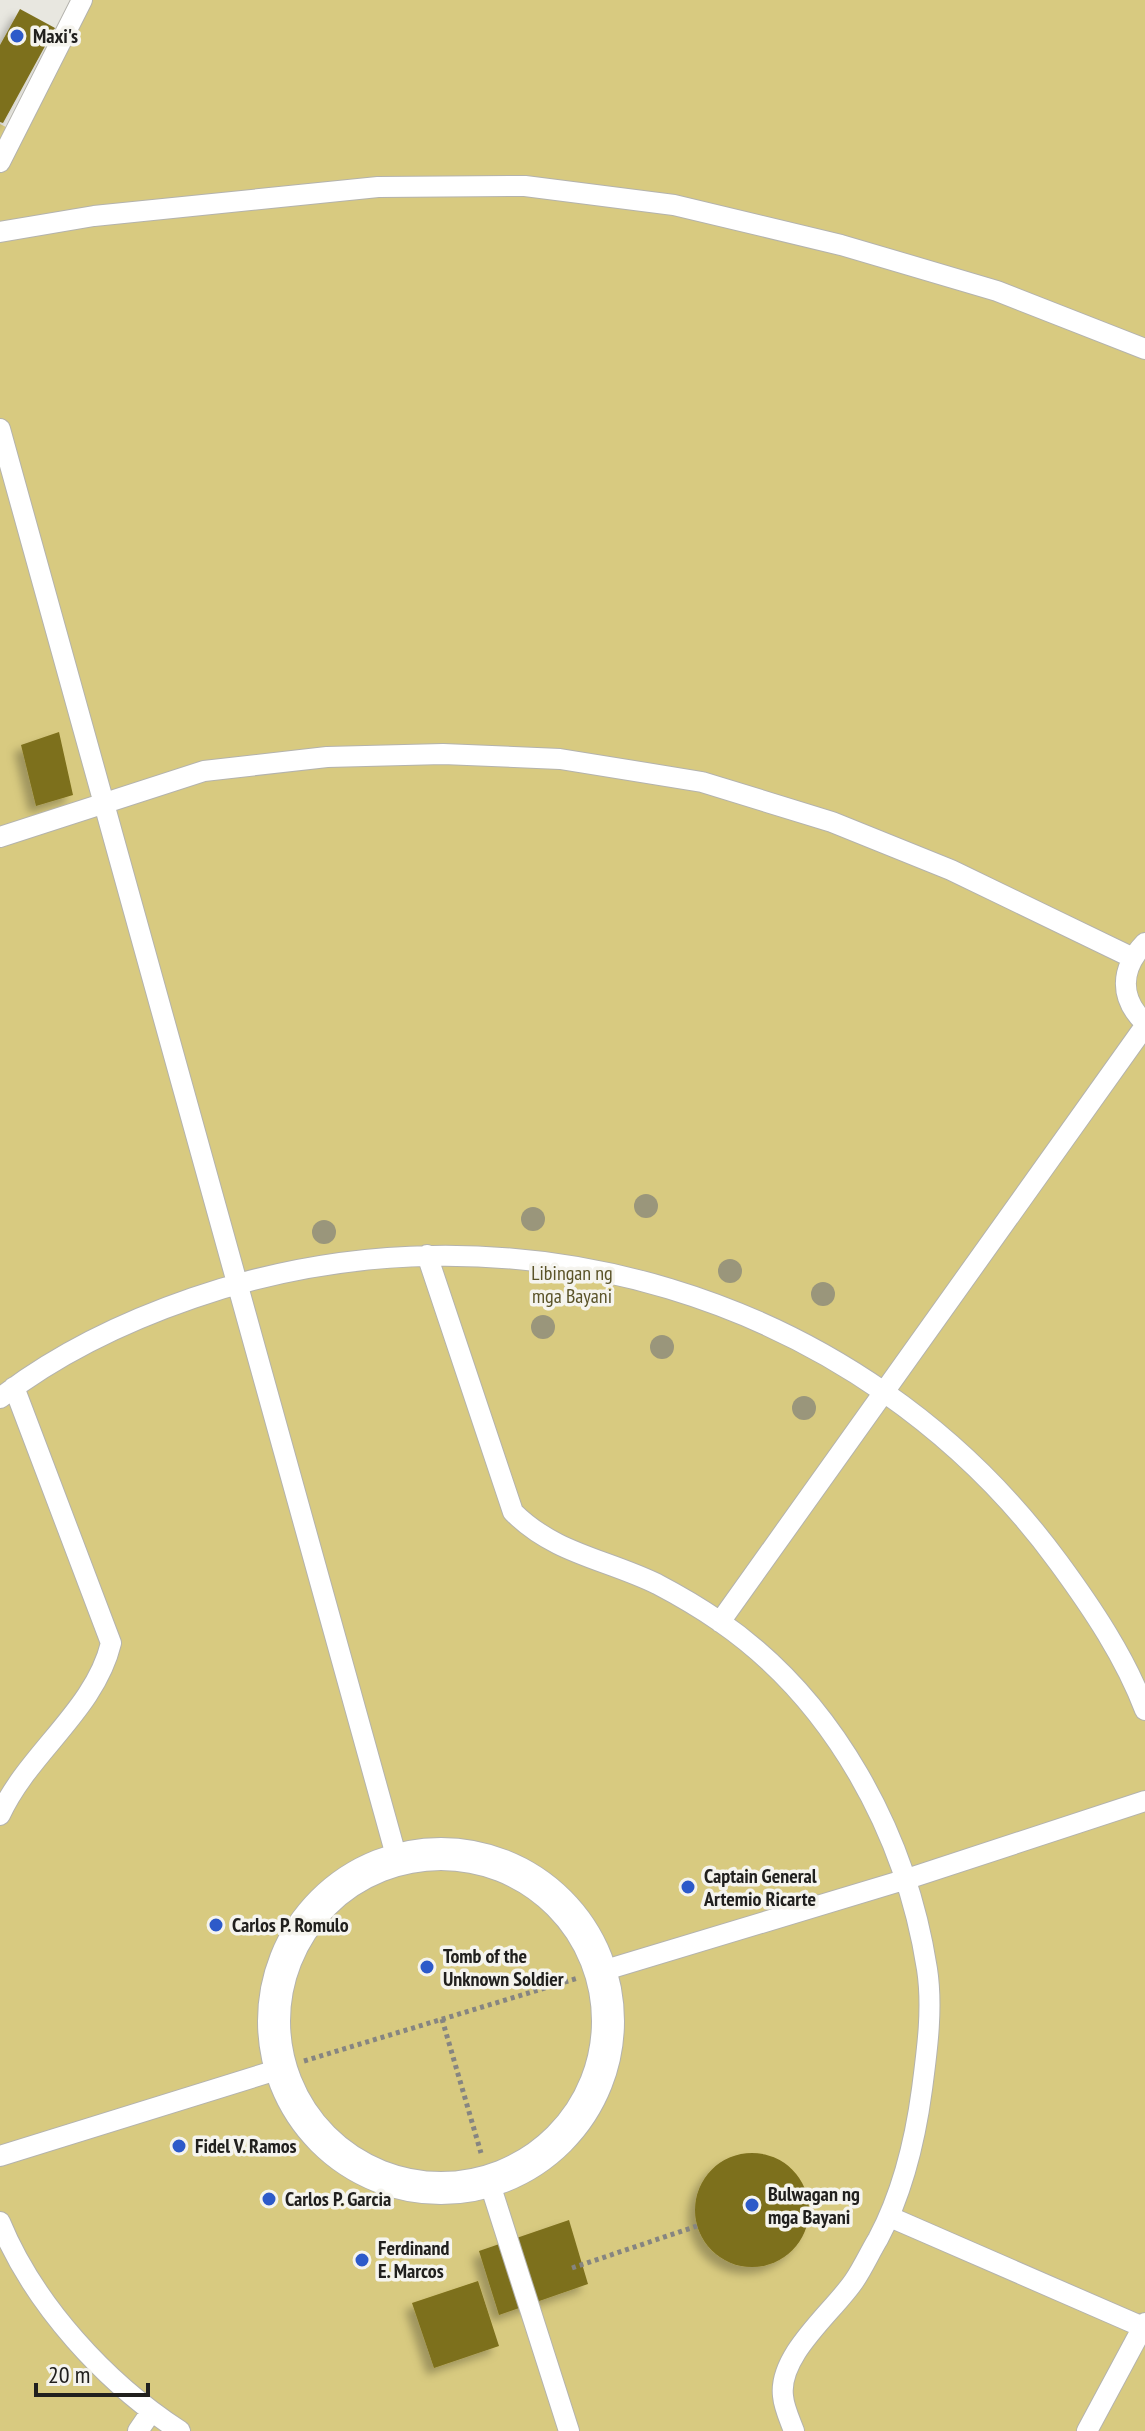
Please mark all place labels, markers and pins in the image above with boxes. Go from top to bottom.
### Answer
place label: Maxi's [33,23,78,49]
marker: Maxi's [8,27,26,45]
place label: Captain General Artemio Ricarte [703,1863,817,1912]
marker: Captain General Artemio Ricarte [679,1878,697,1896]
place label: Carlos P. Romulo [232,1912,349,1938]
marker: Carlos P. Romulo [207,1916,225,1934]
place label: Tomb of the Unknown Soldier [443,1943,564,1992]
marker: Tomb of the Unknown Soldier [418,1958,436,1976]
place label: Fidel V. Ramos [195,2133,297,2159]
marker: Fidel V. Ramos [170,2137,188,2155]
place label: Bulwagan ng mga Bayani [768,2181,860,2230]
place label: Carlos P. Garcia [285,2186,391,2212]
marker: Carlos P. Garcia [260,2190,278,2208]
marker: Bulwagan ng mga Bayani [743,2196,761,2214]
place label: Ferdinand E. Marcos [378,2235,449,2284]
marker: Ferdinand E. Marcos [353,2251,371,2269]

